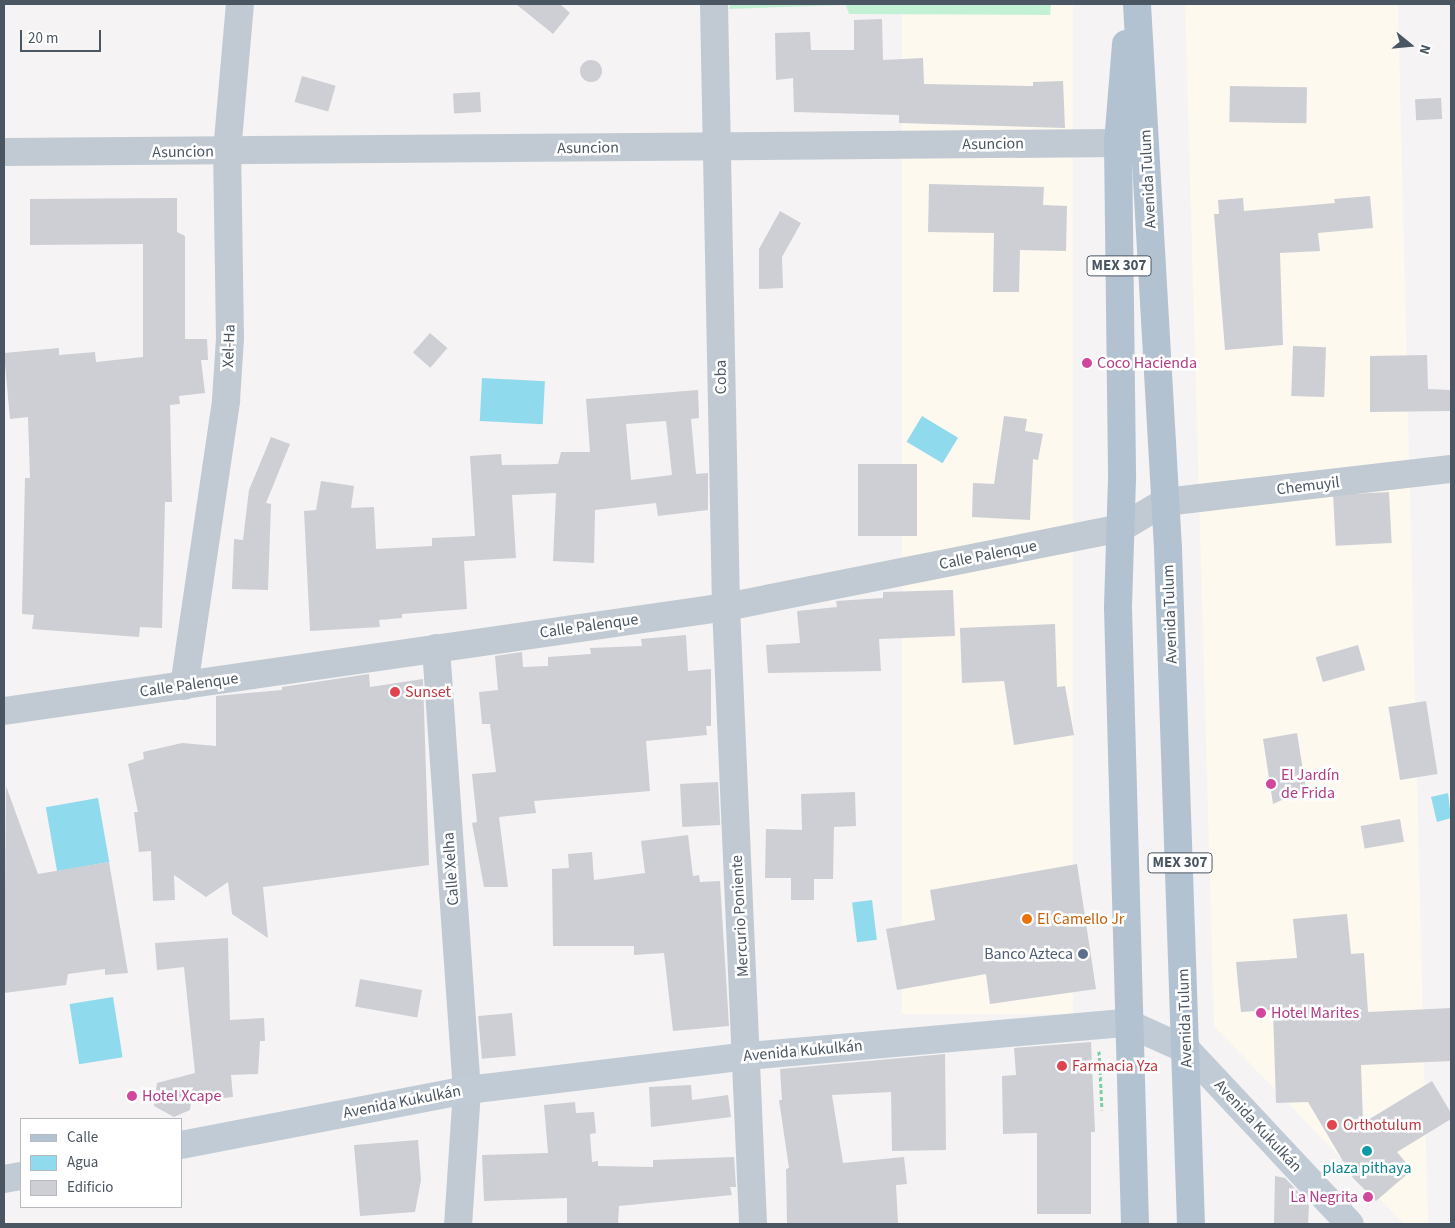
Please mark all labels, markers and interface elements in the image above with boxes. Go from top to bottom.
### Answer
scale bar [22,20,104,52]
north arrow [1385,20,1435,70]
text: 20 m [28,28,58,49]
text: N [1413,42,1435,57]
street label: Avenida Tulum [1136,129,1160,229]
street label: Asuncion [962,134,1024,154]
street label: Asuncion [557,138,619,158]
street label: Asuncion [152,142,214,162]
road number: MEX 307 [1086,254,1152,278]
street label: Xel-Ha [219,324,239,368]
place label: Coco Hacienda [1097,353,1197,373]
marker: Coco Hacienda [1081,357,1093,369]
street label: Coba [711,360,731,394]
street label: Chemuyil [1275,473,1341,499]
street label: Calle Palenque [937,536,1039,574]
street label: Avenida Tulum [1159,564,1181,664]
street label: Calle Palenque [539,610,639,642]
street label: Calle Palenque [139,669,239,701]
place label: Sunset [405,682,451,702]
marker: Sunset [389,686,401,698]
place label: El Jardín de Frida [1281,765,1339,803]
marker: El Jardín de Frida [1265,778,1277,790]
street label: Calle Xelha [439,832,463,906]
road number: MEX 307 [1148,850,1212,876]
street label: Mercurio Poniente [727,854,753,978]
place label: El Camello Jr [1037,909,1124,929]
marker: El Camello Jr [1021,913,1033,925]
place label: Banco Azteca [984,944,1073,964]
marker: Banco Azteca [1077,948,1089,960]
street label: Avenida Tulum [1174,968,1196,1068]
place label: Hotel Marites [1271,1003,1359,1023]
marker: Hotel Marites [1255,1007,1267,1019]
street label: Avenida Kukulkán [743,1036,863,1066]
place label: Farmacia Yza [1072,1056,1158,1076]
marker: Farmacia Yza [1056,1060,1068,1072]
street label: Avenida Kukulkán [1210,1076,1306,1176]
street label: Avenida Kukulkán [341,1081,463,1123]
place label: Hotel Xcape [142,1086,221,1106]
marker: Hotel Xcape [126,1090,138,1102]
place label: Orthotulum [1343,1115,1422,1135]
legend [20,1118,182,1208]
marker: Orthotulum [1325,1118,1339,1132]
text: Calle [67,1127,98,1148]
marker: plaza pithaya [1361,1145,1373,1157]
text: Agua [67,1152,98,1173]
place label: plaza pithaya [1323,1158,1411,1178]
text: Edificio [67,1177,114,1198]
place label: La Negrita [1290,1187,1358,1207]
marker: La Negrita [1362,1191,1374,1203]

